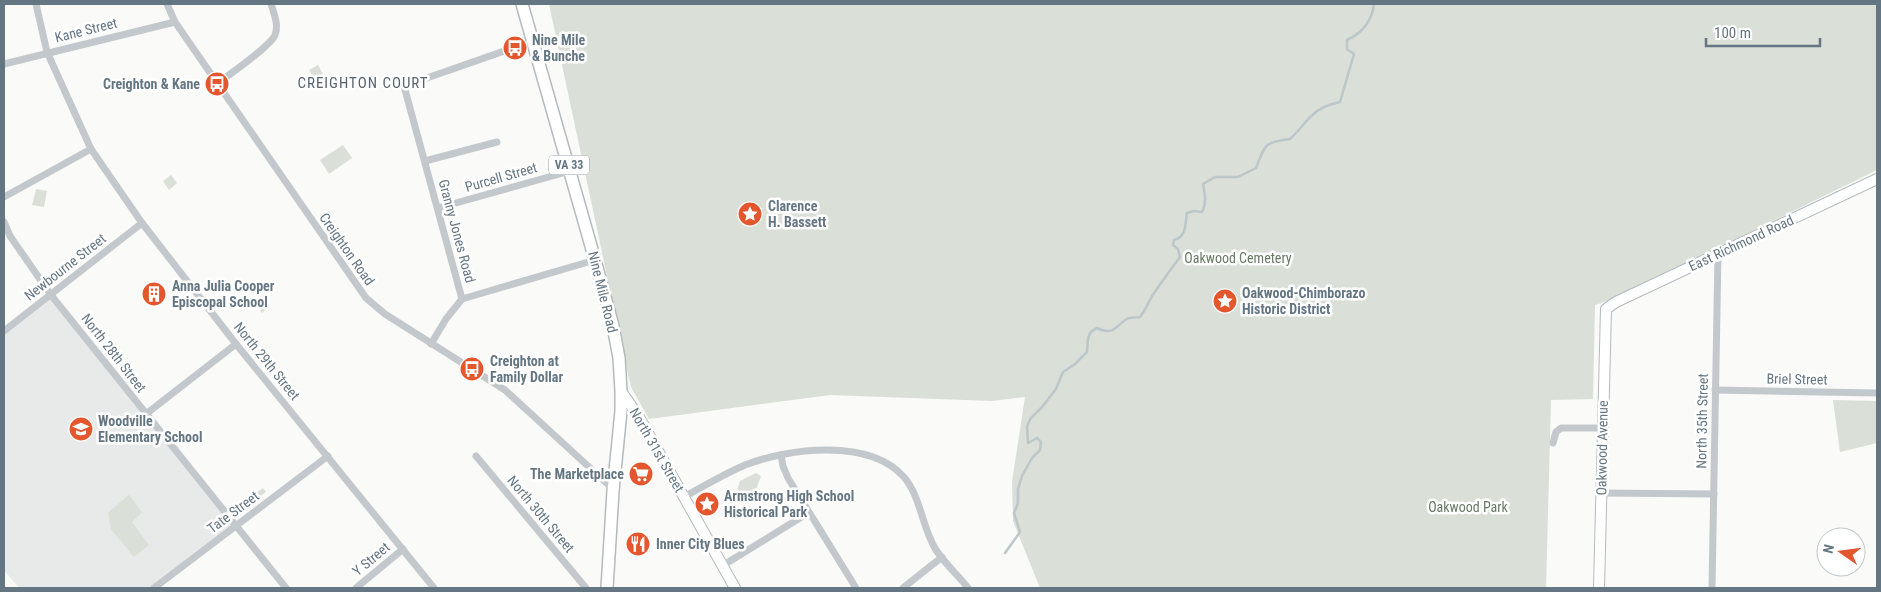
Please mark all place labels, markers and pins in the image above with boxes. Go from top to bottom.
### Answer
place label: Nine Mile & Bunche [532,32,586,64]
bus stop icon: Nine Mile & Bunche [502,35,528,61]
bus stop icon: Creighton & Kane [204,71,230,97]
place label: Creighton & Kane [103,76,200,92]
place label: Clarence H. Bassett [768,198,826,230]
place icon: Clarence H. Bassett [737,201,763,227]
place label: Anna Julia Cooper Episcopal School [172,278,275,310]
building icon: Anna Julia Cooper Episcopal School [141,281,167,307]
place label: Oakwood-Chimborazo Historic District [1242,285,1365,317]
place icon: Oakwood-Chimborazo Historic District [1212,288,1238,314]
place label: Creighton at Family Dollar [490,353,563,385]
bus stop icon: Creighton at Family Dollar [459,356,485,382]
place label: Woodville Elementary School [98,413,203,445]
school or university icon: Woodville Elementary School [68,416,94,442]
supermarket icon: The Marketplace [628,461,654,487]
place label: The Marketplace [530,466,624,482]
place label: Armstrong High School Historical Park [724,488,854,520]
place icon: Armstrong High School Historical Park [694,491,720,517]
restaurant icon: Inner City Blues [625,531,651,557]
place label: Inner City Blues [656,536,745,552]

